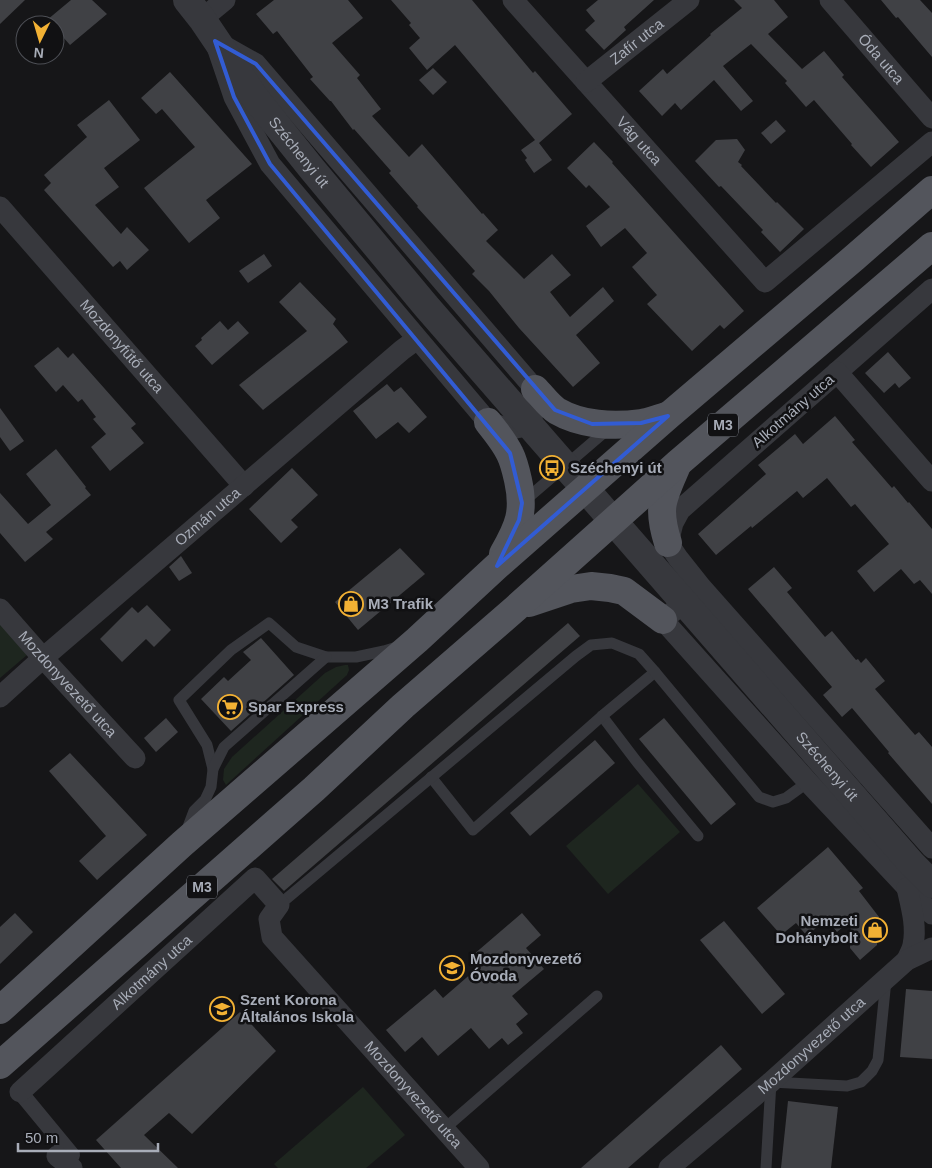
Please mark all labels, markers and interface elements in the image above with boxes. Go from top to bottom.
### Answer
street label: Zafír utca [606,14,667,68]
north arrow [15,15,65,65]
street label: Óda utca [855,30,908,88]
text: N [33,45,45,61]
street label: Széchenyi út [266,113,333,191]
street label: Vág utca [613,113,666,169]
street label: Mozdonyfűtő utca [77,296,168,397]
street label: Alkotmány utca [748,370,837,451]
road number: M3 [708,414,738,436]
bus stop icon: Széchenyi út [539,455,565,481]
place label: Széchenyi út [570,459,662,476]
street label: Ozmán utca [171,483,244,549]
shop icon: M3 Trafik [338,591,364,617]
place label: M3 Trafik [368,595,434,612]
street label: Mozdonyvezető utca [15,627,121,741]
supermarket icon: Spar Express [217,694,243,720]
place label: Spar Express [248,698,344,715]
street label: Széchenyi út [793,728,862,805]
road number: M3 [187,876,217,899]
place label: Nemzeti Dohánybolt [776,912,858,946]
shop icon: Nemzeti Dohánybolt [862,917,888,943]
street label: Alkotmány utca [108,931,195,1013]
place label: Mozdonyvezető Óvoda [470,950,582,984]
school or university icon: Mozdonyvezető Óvoda [439,955,465,981]
place label: Szent Korona Általános Iskola [240,991,355,1025]
street label: Mozdonyvezető utca [754,992,869,1097]
school or university icon: Szent Korona Általános Iskola [209,996,235,1022]
street label: Mozdonyvezető utca [361,1037,466,1152]
scale bar [18,1120,158,1152]
text: 50 m [25,1129,58,1146]

